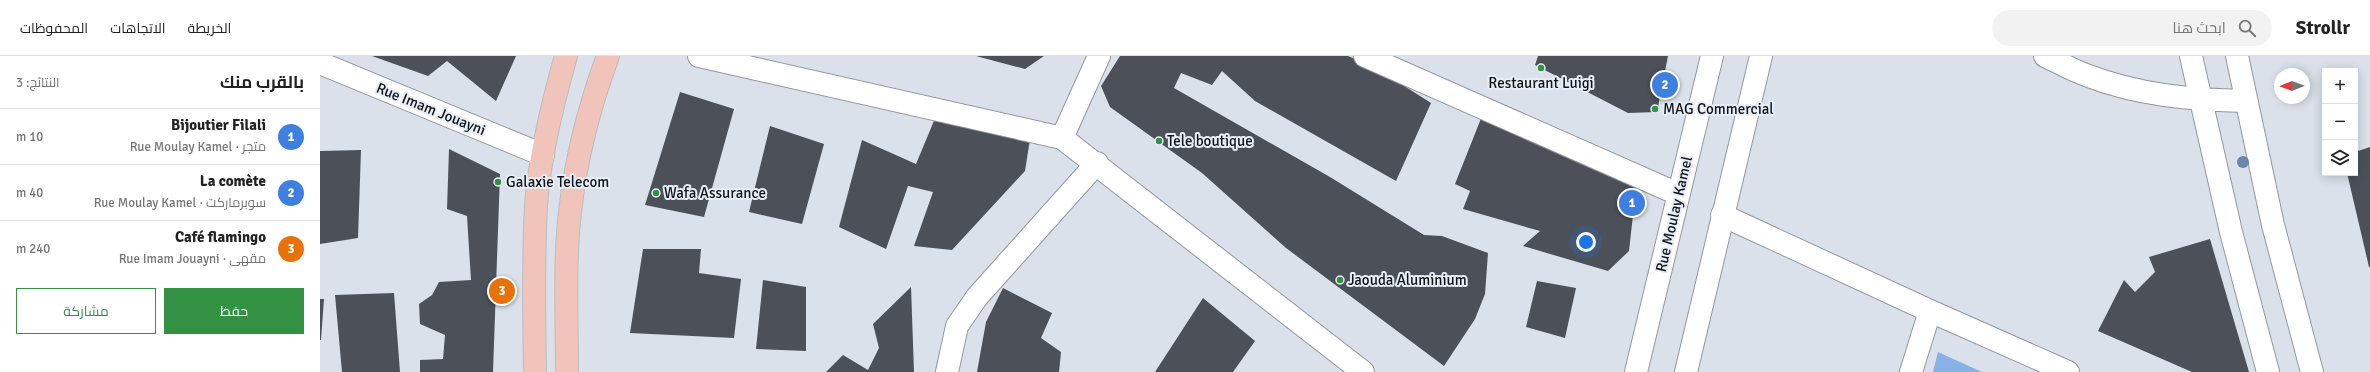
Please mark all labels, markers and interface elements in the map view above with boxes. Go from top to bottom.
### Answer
search box [1992,10,2272,46]
text: Strollr [2296,16,2350,40]
icon: search [2236,17,2258,39]
text: ابحث هنا [2172,19,2226,37]
text: المحفوظات [20,20,88,37]
text: الاتجاهات [110,20,166,37]
text: الخريطة [188,20,231,37]
marker: Restaurant Luigi [1536,63,1546,73]
north arrow [2274,68,2310,104]
map controls [2322,68,2358,176]
button: + [2322,68,2358,104]
pin: 2 [1652,70,1678,100]
text: بالقرب منك [220,72,304,93]
place label: Restaurant Luigi [1488,74,1594,92]
text: النتائج: 3 [16,75,60,91]
street label: Rue Imam Jouayni [374,79,488,139]
place label: MAG Commercial [1663,100,1774,118]
marker: MAG Commercial [1650,104,1660,114]
button: − [2322,104,2358,140]
text: Bijoutier Filali [171,116,266,134]
text: 10 m [16,129,43,145]
text: 1 [287,129,295,145]
place label: Tele boutique [1167,132,1253,150]
marker: Tele boutique [1154,136,1164,146]
text: متجر · Rue Moulay Kamel [130,139,266,155]
button: layers [2322,140,2358,176]
street label: Rue Moulay Kamel [1652,154,1696,274]
text: La comète [200,172,266,190]
place label: Galaxie Telecom [506,173,609,191]
marker: Galaxie Telecom [493,177,503,187]
place label: Wafa Assurance [664,184,766,202]
text: 40 m [16,185,43,201]
text: 2 [287,185,295,201]
marker: Wafa Assurance [651,188,661,198]
pin: 1 [1619,188,1645,218]
text: سوبرماركت · Rue Moulay Kamel [94,195,266,211]
text: Café flamingo [175,228,266,246]
your location [1576,232,1596,252]
text: 240 m [16,241,50,257]
text: 3 [287,241,295,257]
text: مقهى · Rue Imam Jouayni [119,251,266,267]
place label: Jaouda Aluminium [1348,271,1467,289]
marker: Jaouda Aluminium [1335,275,1345,285]
pin: 3 [489,276,515,306]
button: مشاركة [16,288,156,334]
button: حفظ [164,288,304,334]

